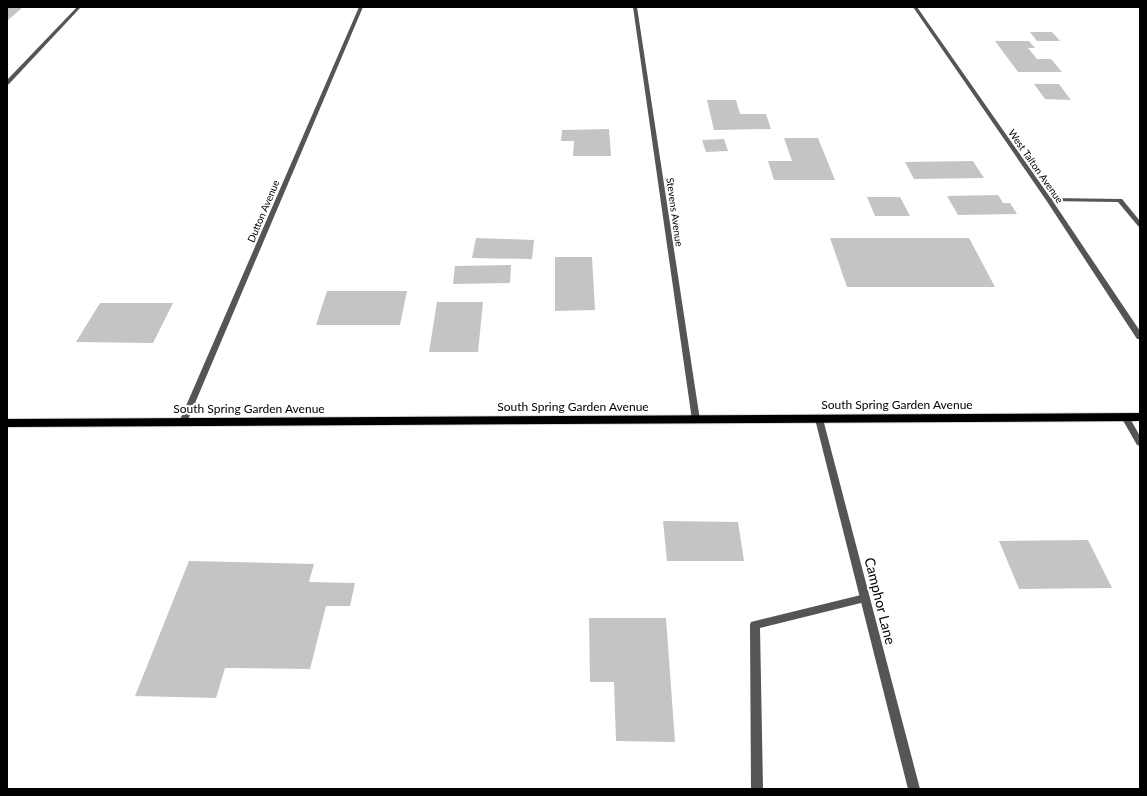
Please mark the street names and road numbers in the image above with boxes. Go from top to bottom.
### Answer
street label: West Talton Avenue [1006,127,1066,205]
street label: Stevens Avenue [664,177,686,247]
street label: Dutton Avenue [244,178,282,244]
street label: South Spring Garden Avenue [821,397,973,412]
street label: South Spring Garden Avenue [497,399,649,414]
street label: South Spring Garden Avenue [173,401,325,416]
street label: Camphor Lane [861,556,900,646]

